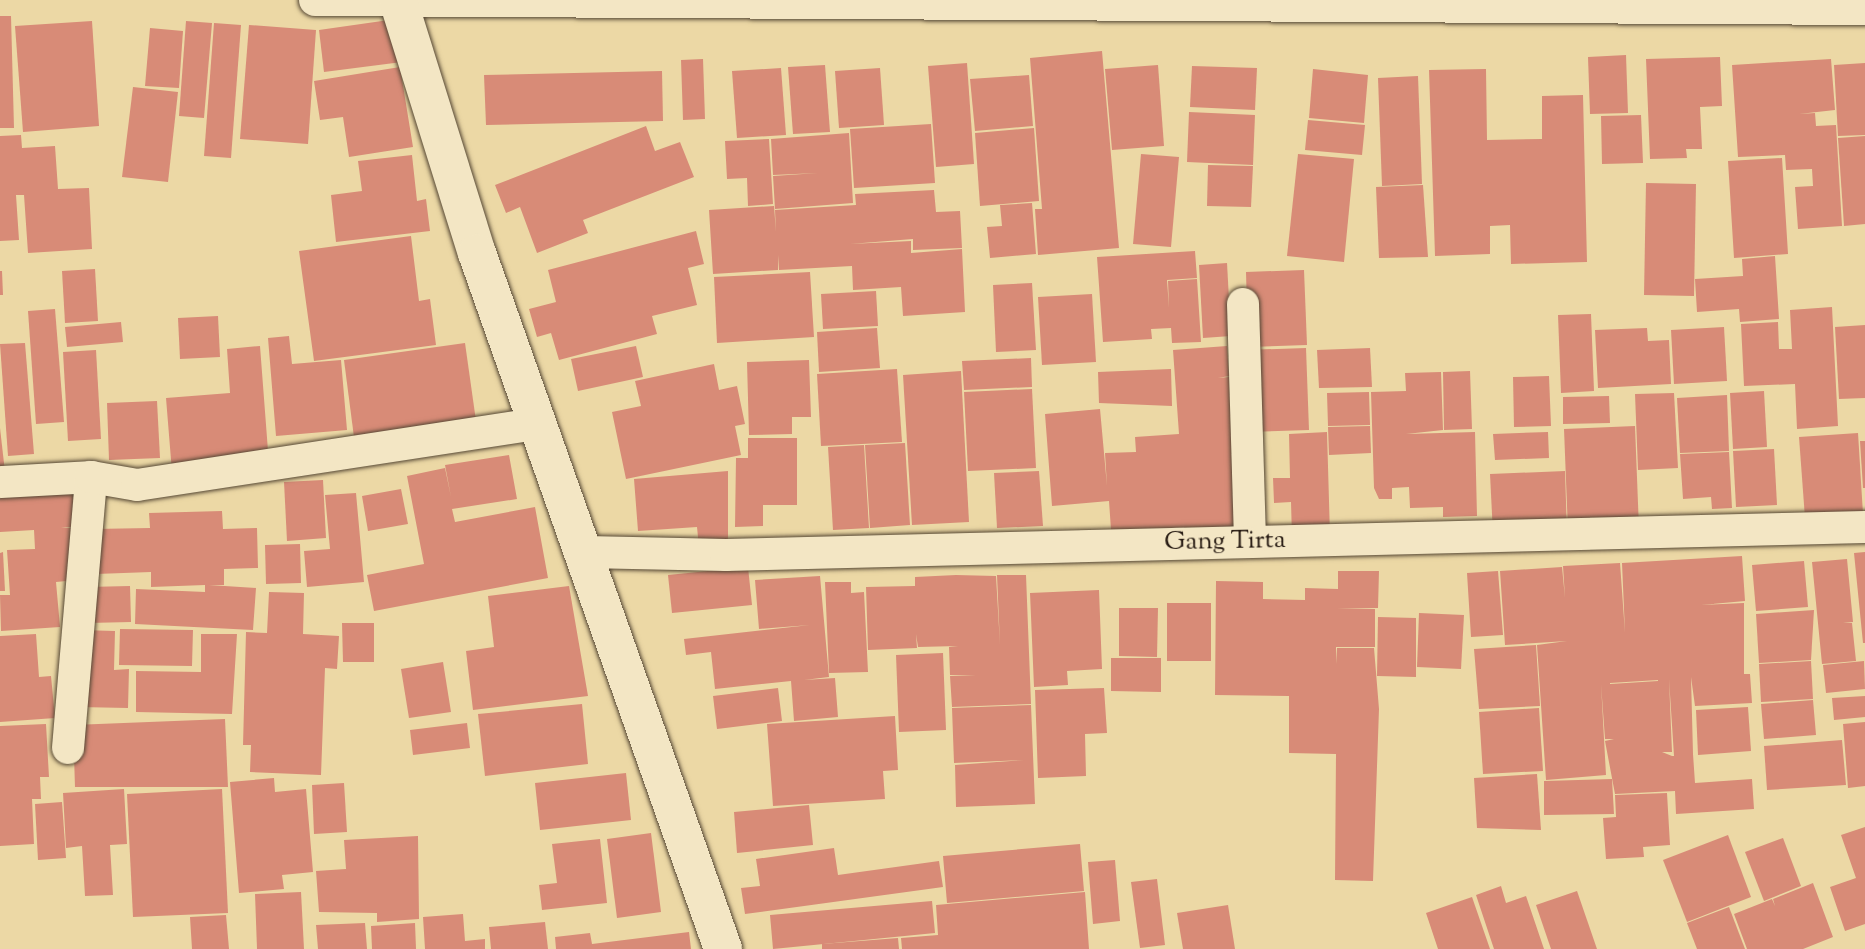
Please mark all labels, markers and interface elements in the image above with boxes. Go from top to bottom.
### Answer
street label: Gang Tirta [1164,525,1286,559]

